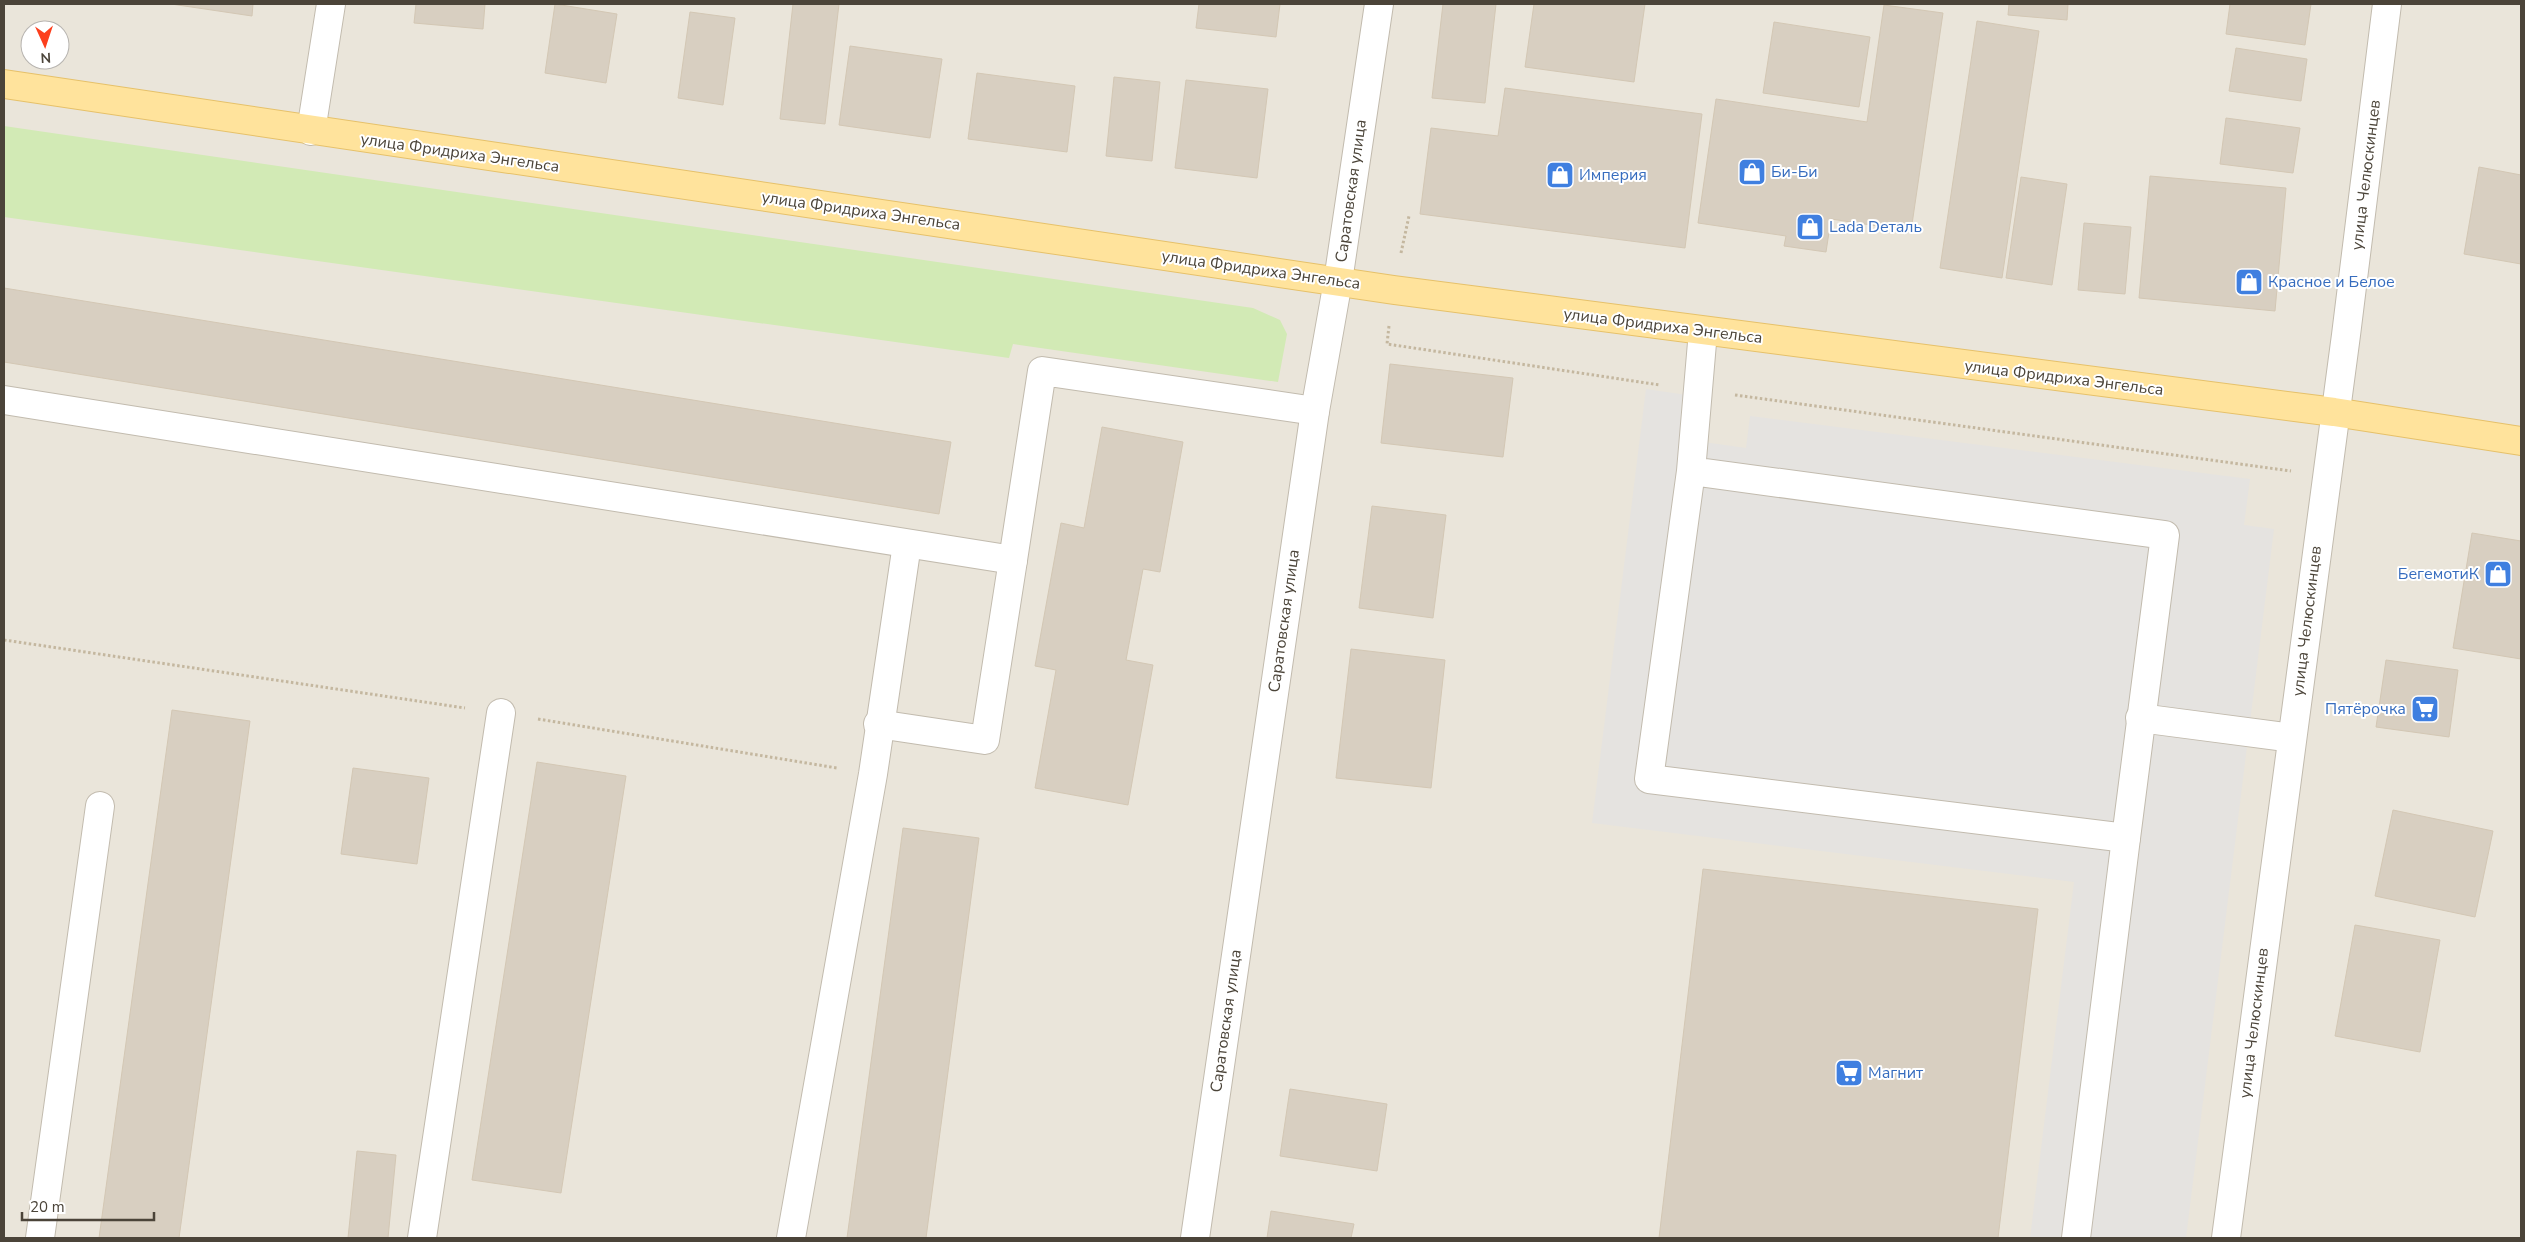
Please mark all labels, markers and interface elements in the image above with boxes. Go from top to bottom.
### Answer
north arrow [20,20,70,70]
text: N [40,48,51,67]
street label: улица Челюскинцев [2346,98,2386,251]
street label: Саратовская улица [1330,118,1372,264]
street label: улица Фридриха Энгельса [359,128,561,178]
shop icon: Би-Би [1737,157,1767,187]
shop icon: Империя [1545,160,1575,190]
place label: Би-Би [1771,161,1818,183]
place label: Империя [1579,164,1647,186]
street label: улица Фридриха Энгельса [760,186,962,236]
shop icon: Lada Dеталь [1795,212,1825,242]
place label: Lada Dеталь [1829,216,1922,238]
street label: улица Фридриха Энгельса [1160,245,1362,295]
shop icon: Красное и Белое [2234,267,2264,297]
place label: Красное и Белое [2268,271,2395,293]
street label: улица Фридриха Энгельса [1562,303,1764,349]
street label: улица Фридриха Энгельса [1963,355,2165,401]
street label: улица Челюскинцев [2287,544,2327,697]
street label: Саратовская улица [1263,548,1305,694]
shop icon: БегемотиК [2483,559,2513,589]
place label: БегемотиК [2398,563,2480,585]
supermarket icon: Пятёрочка [2410,694,2440,724]
place label: Пятёрочка [2325,698,2406,720]
street label: улица Челюскинцев [2234,946,2274,1099]
street label: Саратовская улица [1205,948,1247,1094]
supermarket icon: Магнит [1834,1058,1864,1088]
place label: Магнит [1868,1062,1924,1084]
scale bar [22,1190,155,1222]
text: 20 m [30,1197,65,1217]

